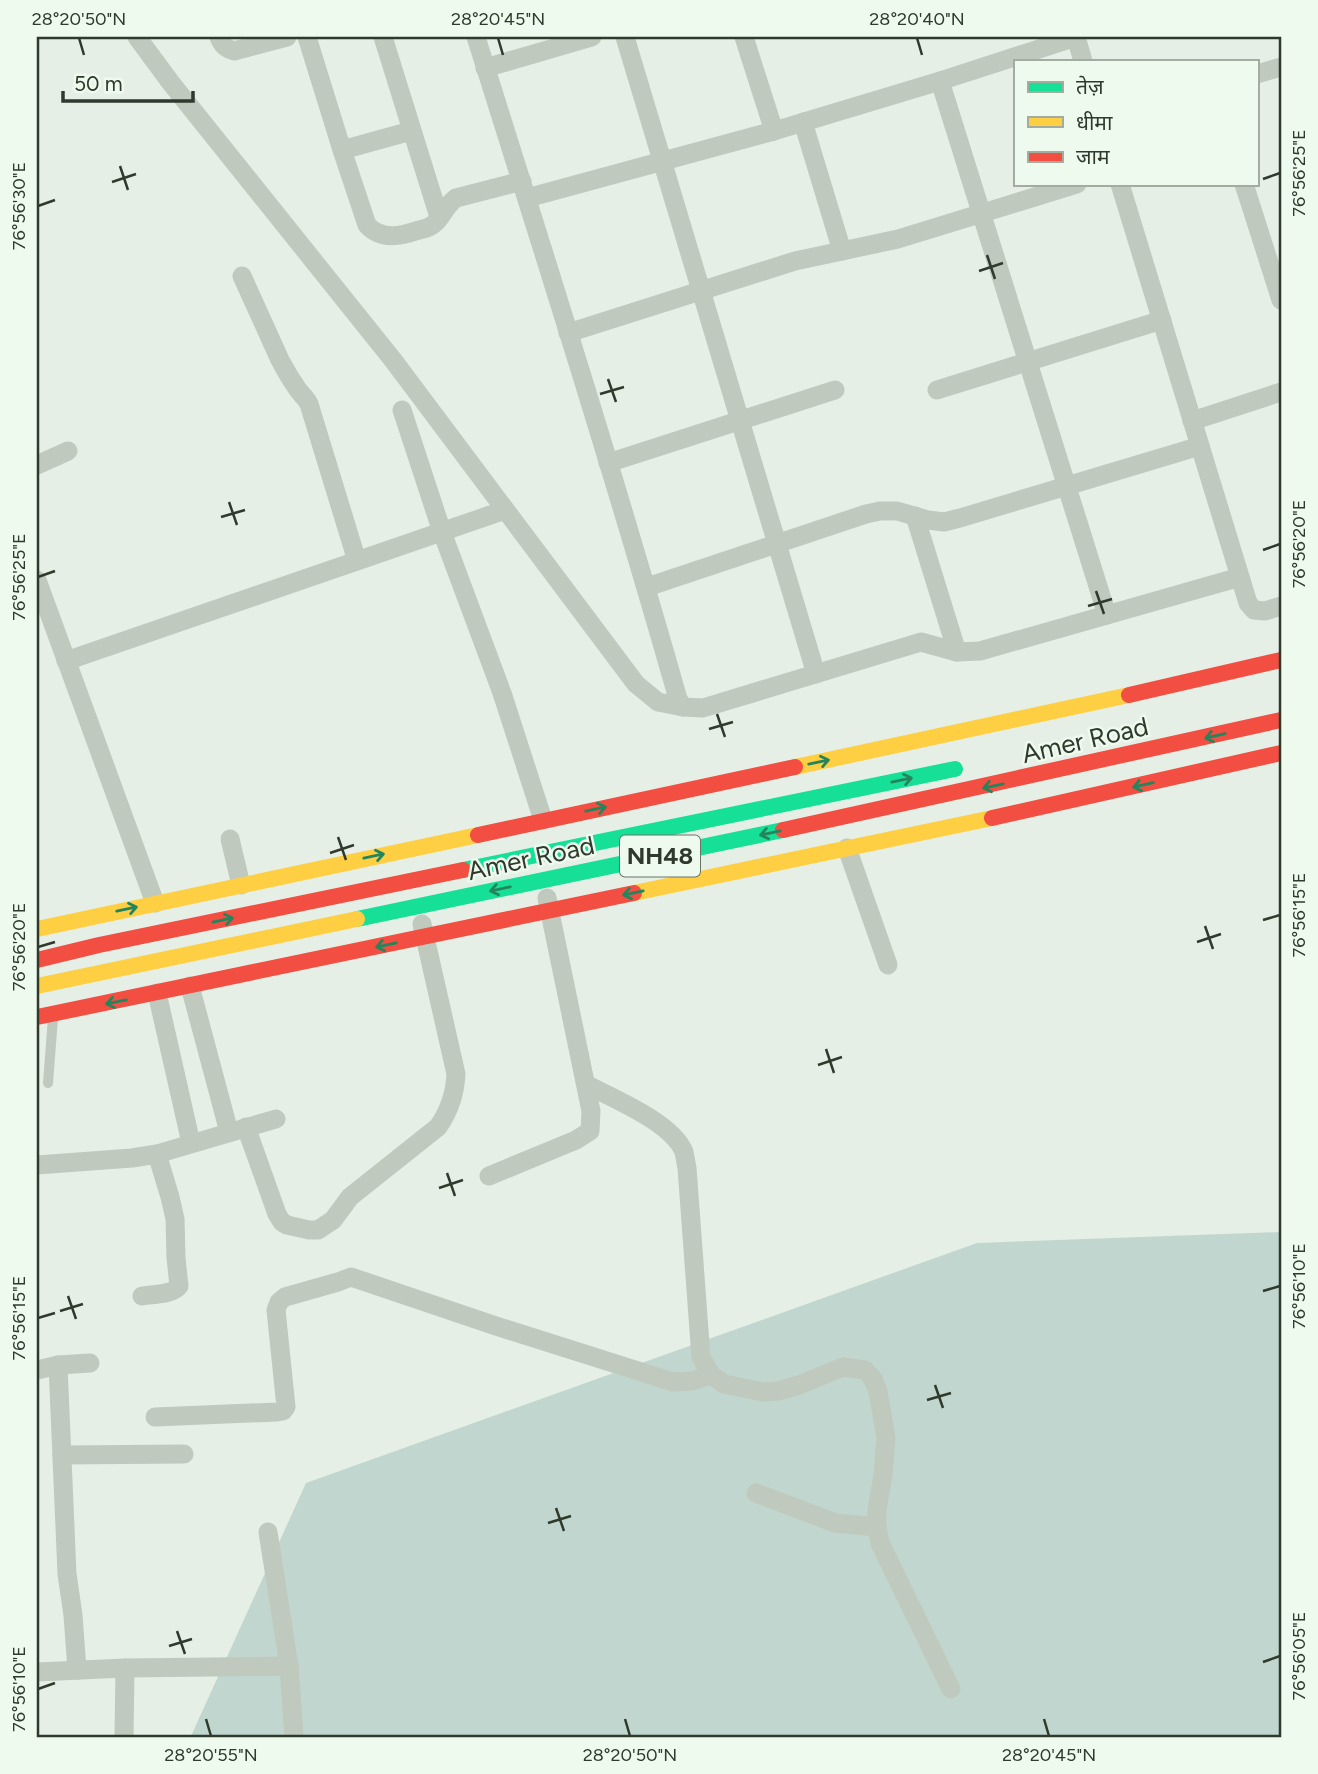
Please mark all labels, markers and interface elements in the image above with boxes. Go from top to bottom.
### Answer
text: 28°20'50"N [32,8,126,30]
text: 28°20'45"N [451,8,545,30]
text: 28°20'40"N [869,8,965,30]
scale bar [63,60,192,104]
legend [1014,60,1258,186]
text: 50 m [74,71,123,96]
text: तेज़ [1076,74,1104,99]
text: धीमा [1076,110,1113,135]
text: 76°56'25"E [1288,129,1310,217]
text: जाम [1076,144,1110,169]
text: 76°56'30"E [8,162,30,250]
text: 76°56'20"E [1288,500,1310,588]
text: 76°56'25"E [8,533,30,621]
street label: Amer Road [1019,710,1151,770]
one-way arrow [1204,729,1227,743]
one-way arrow [807,755,830,768]
one-way arrow [890,772,913,786]
one-way arrow [1132,778,1155,792]
one-way arrow [982,779,1005,793]
one-way arrow [584,802,607,816]
one-way arrow [759,827,782,841]
street label: Amer Road [465,829,597,887]
road number: NH48 [620,836,700,876]
one-way arrow [362,849,385,863]
text: 76°56'15"E [1288,873,1310,957]
one-way arrow [489,883,512,897]
one-way arrow [622,886,645,900]
one-way arrow [115,902,138,916]
text: 76°56'20"E [8,903,30,991]
one-way arrow [211,912,234,926]
one-way arrow [375,938,398,952]
one-way arrow [105,995,128,1009]
text: 76°56'10"E [1288,1243,1310,1329]
text: 76°56'15"E [8,1276,30,1360]
text: 76°56'05"E [1288,1612,1310,1700]
text: 76°56'10"E [8,1646,30,1732]
text: 28°20'55"N [164,1744,258,1766]
text: 28°20'50"N [583,1744,677,1766]
text: 28°20'45"N [1002,1744,1096,1766]

